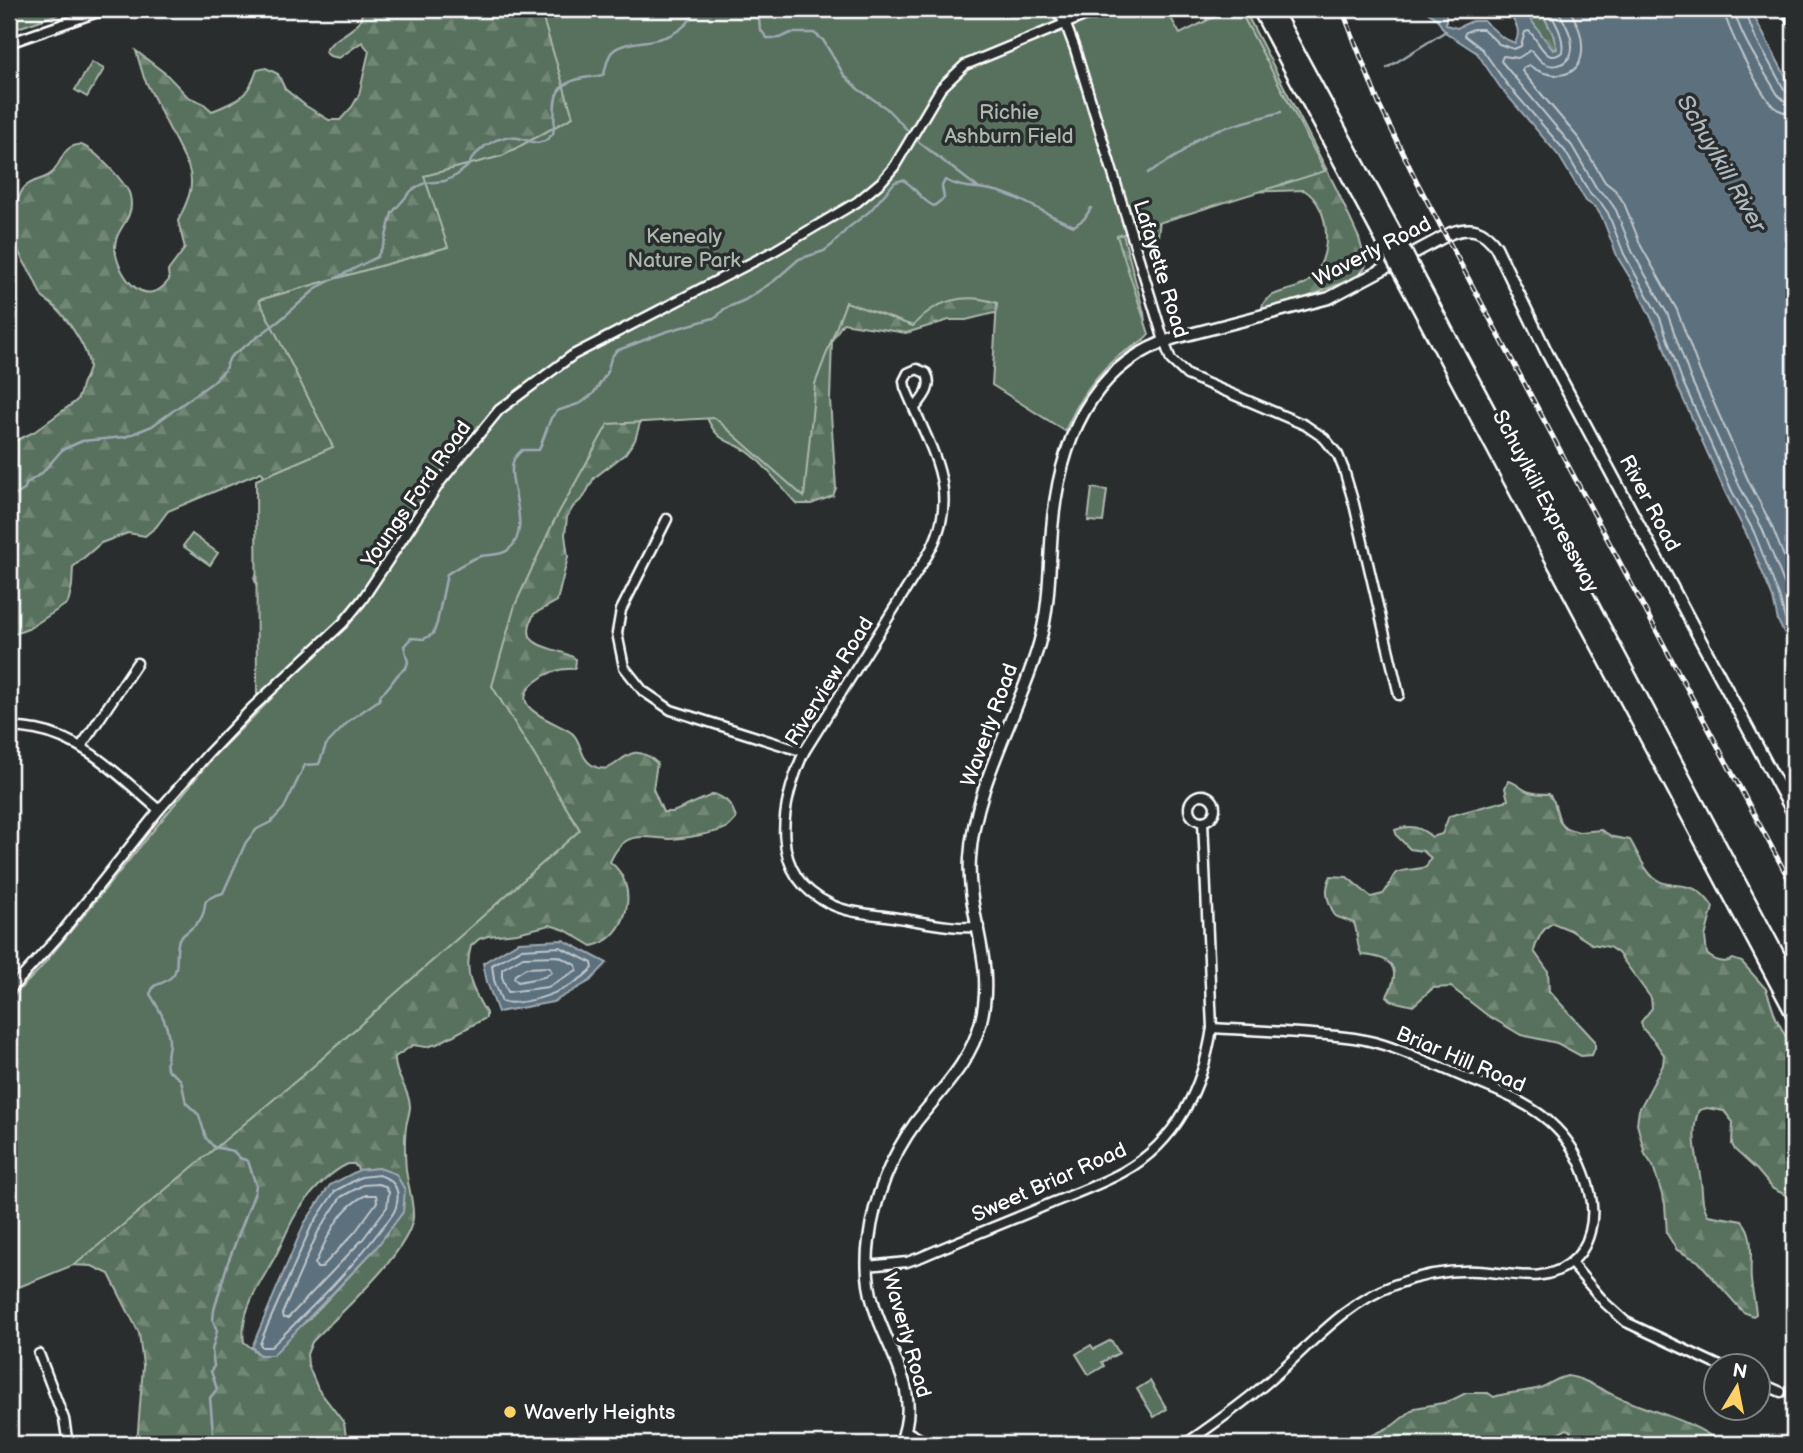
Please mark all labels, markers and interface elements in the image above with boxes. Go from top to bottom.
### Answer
water label: Schuylkill River [1670,90,1773,239]
park label: Richie Ashburn Field [944,100,1074,149]
street label: Lafayette Road [1128,197,1193,341]
street label: Waverly Road [1309,211,1435,292]
park label: Kenealy Nature Park [627,224,741,273]
street label: Schuylkill Expressway [1487,406,1604,597]
street label: Youngs Ford Road [356,416,476,573]
street label: River Road [1614,451,1685,556]
street label: Riverview Road [780,612,879,750]
street label: Waverly Road [956,660,1023,790]
street label: Briar Hill Road [1392,1021,1529,1098]
street label: Sweet Briar Road [968,1137,1130,1228]
street label: Waverly Road [877,1270,936,1401]
north arrow [1702,1352,1772,1422]
text: N [1731,1359,1749,1384]
place label: Waverly Heights [524,1400,675,1425]
marker: Waverly Heights [502,1404,518,1420]

